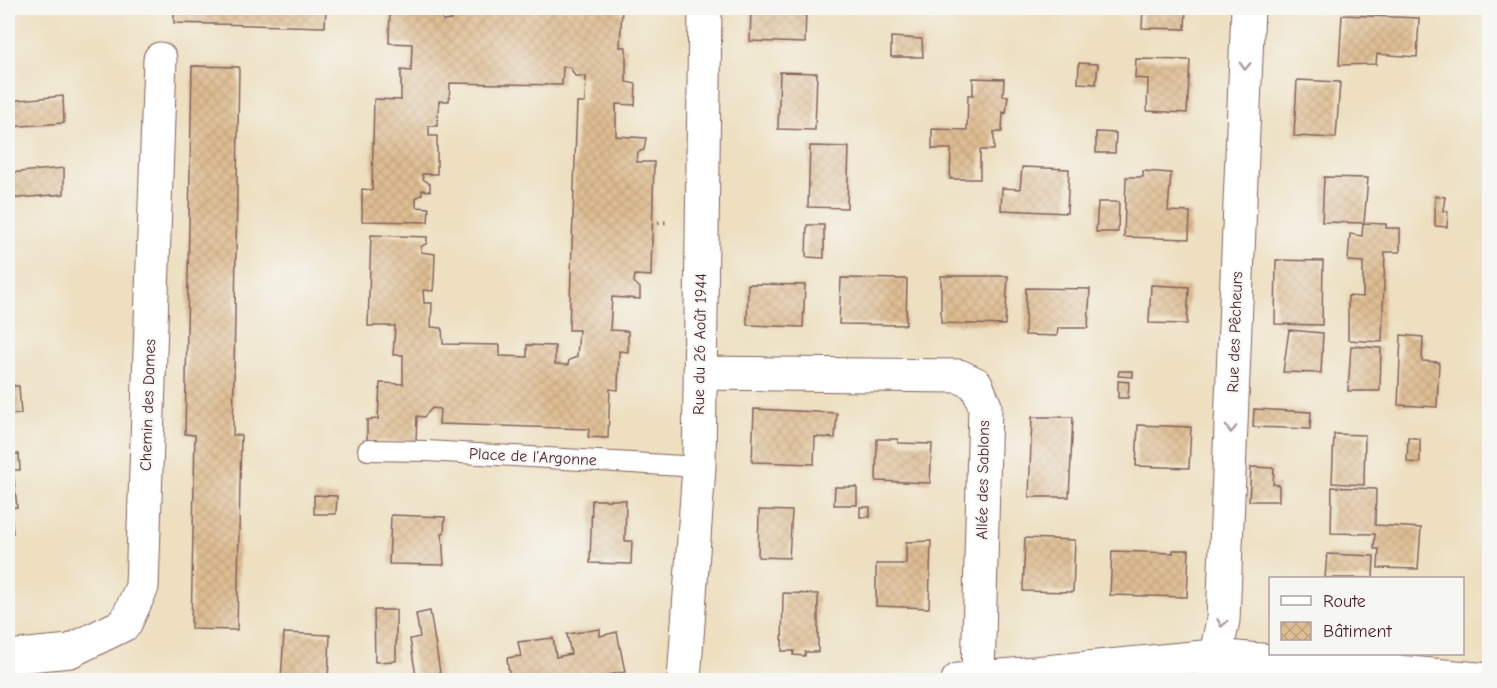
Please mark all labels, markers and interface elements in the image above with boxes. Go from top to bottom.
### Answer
one-way arrow [1239,61,1252,70]
street label: Rue des Pêcheurs [1224,271,1246,393]
street label: Rue du 26 Août 1944 [690,273,710,415]
street label: Chemin des Dames [137,338,159,471]
street label: Allée des Sablons [973,420,993,540]
one-way arrow [1225,424,1237,433]
street label: Place de l’Argonne [469,445,597,469]
legend [1269,577,1464,655]
text: Route [1323,591,1366,612]
one-way arrow [1216,618,1229,628]
text: Bâtiment [1323,621,1393,642]

